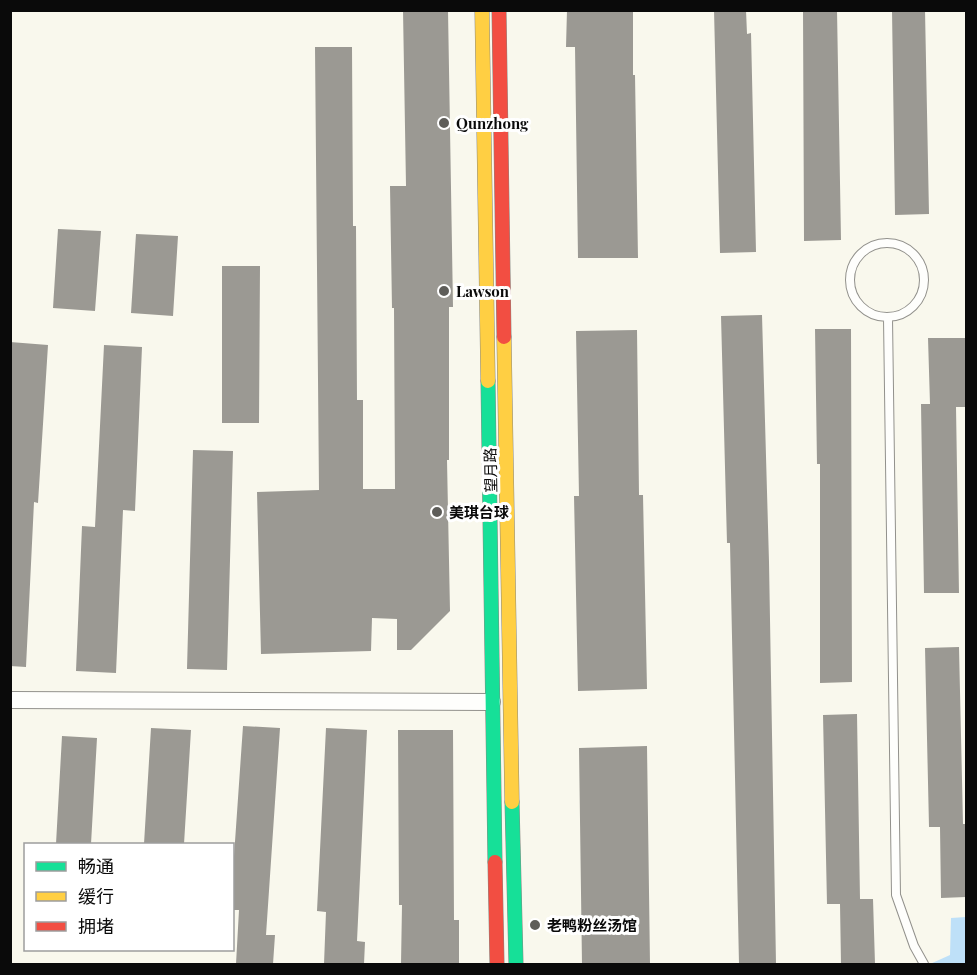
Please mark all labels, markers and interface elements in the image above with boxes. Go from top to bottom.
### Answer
place label: Qunzhong [456,113,529,133]
marker: Qunzhong [437,116,451,130]
place label: Lawson [456,281,510,301]
marker: Lawson [437,284,451,298]
street label: 望月路 [480,447,500,493]
place label: 美琪台球 [449,502,509,522]
marker: 美琪台球 [430,505,444,519]
legend [24,843,234,951]
text: 畅通 [78,854,114,878]
text: 缓行 [78,884,114,908]
text: 拥堵 [78,914,114,938]
place label: 老鸭粉丝汤馆 [547,915,637,935]
marker: 老鸭粉丝汤馆 [528,918,542,932]

